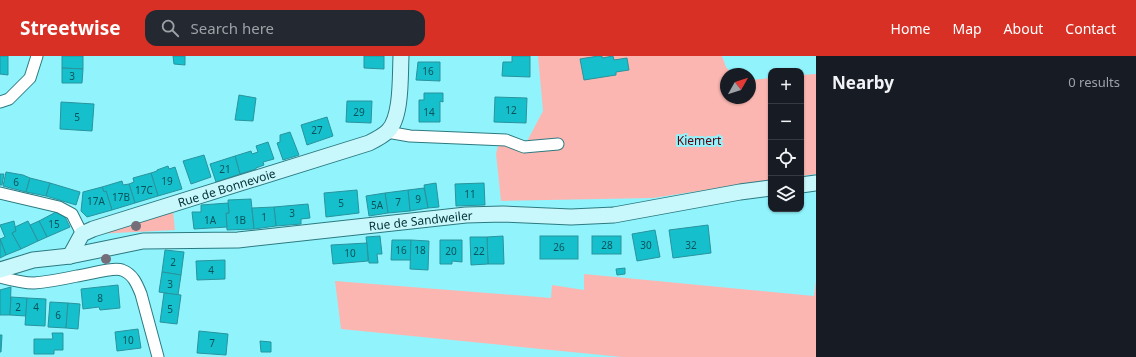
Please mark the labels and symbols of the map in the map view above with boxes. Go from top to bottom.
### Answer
house number: 16 [422,64,434,78]
north arrow [720,68,756,104]
house number: 3 [69,69,75,83]
house number: 12 [505,103,517,117]
house number: 29 [353,105,365,119]
house number: 14 [423,105,435,119]
house number: 5 [74,110,80,124]
house number: 27 [311,123,323,137]
park label: Kiemert [677,132,722,149]
house number: 21 [219,162,231,176]
street label: Rue de Bonnevoie [175,164,278,211]
house number: 19 [161,174,173,188]
house number: 6 [13,175,19,189]
house number: 17C [135,183,154,197]
house number: 11 [464,187,476,201]
house number: 17B [112,190,130,204]
house number: 9 [415,192,421,206]
house number: 17A [87,194,106,208]
house number: 7 [395,195,401,209]
house number: 5 [338,196,344,210]
house number: 5A [371,198,384,212]
house number: 3 [289,206,295,220]
street label: Rue de Sandweiler [368,206,473,234]
house number: 1 [261,210,267,224]
house number: 1A [204,213,217,227]
house number: 1B [234,213,246,227]
house number: 15 [48,217,60,231]
house number: 28 [601,238,613,252]
house number: 30 [640,238,652,252]
house number: 32 [685,238,697,252]
house number: 26 [553,240,565,254]
house number: 16 [395,243,407,257]
house number: 18 [414,243,426,257]
house number: 20 [445,244,457,258]
house number: 22 [473,244,485,258]
house number: 10 [344,246,356,260]
house number: 2 [170,255,176,269]
house number: 4 [208,263,214,277]
house number: 3 [167,277,173,291]
house number: 8 [97,291,103,305]
house number: 2 [15,300,21,314]
house number: 4 [33,300,39,314]
house number: 5 [167,302,173,316]
house number: 6 [55,308,61,322]
house number: 10 [122,333,134,347]
house number: 7 [209,336,215,350]

